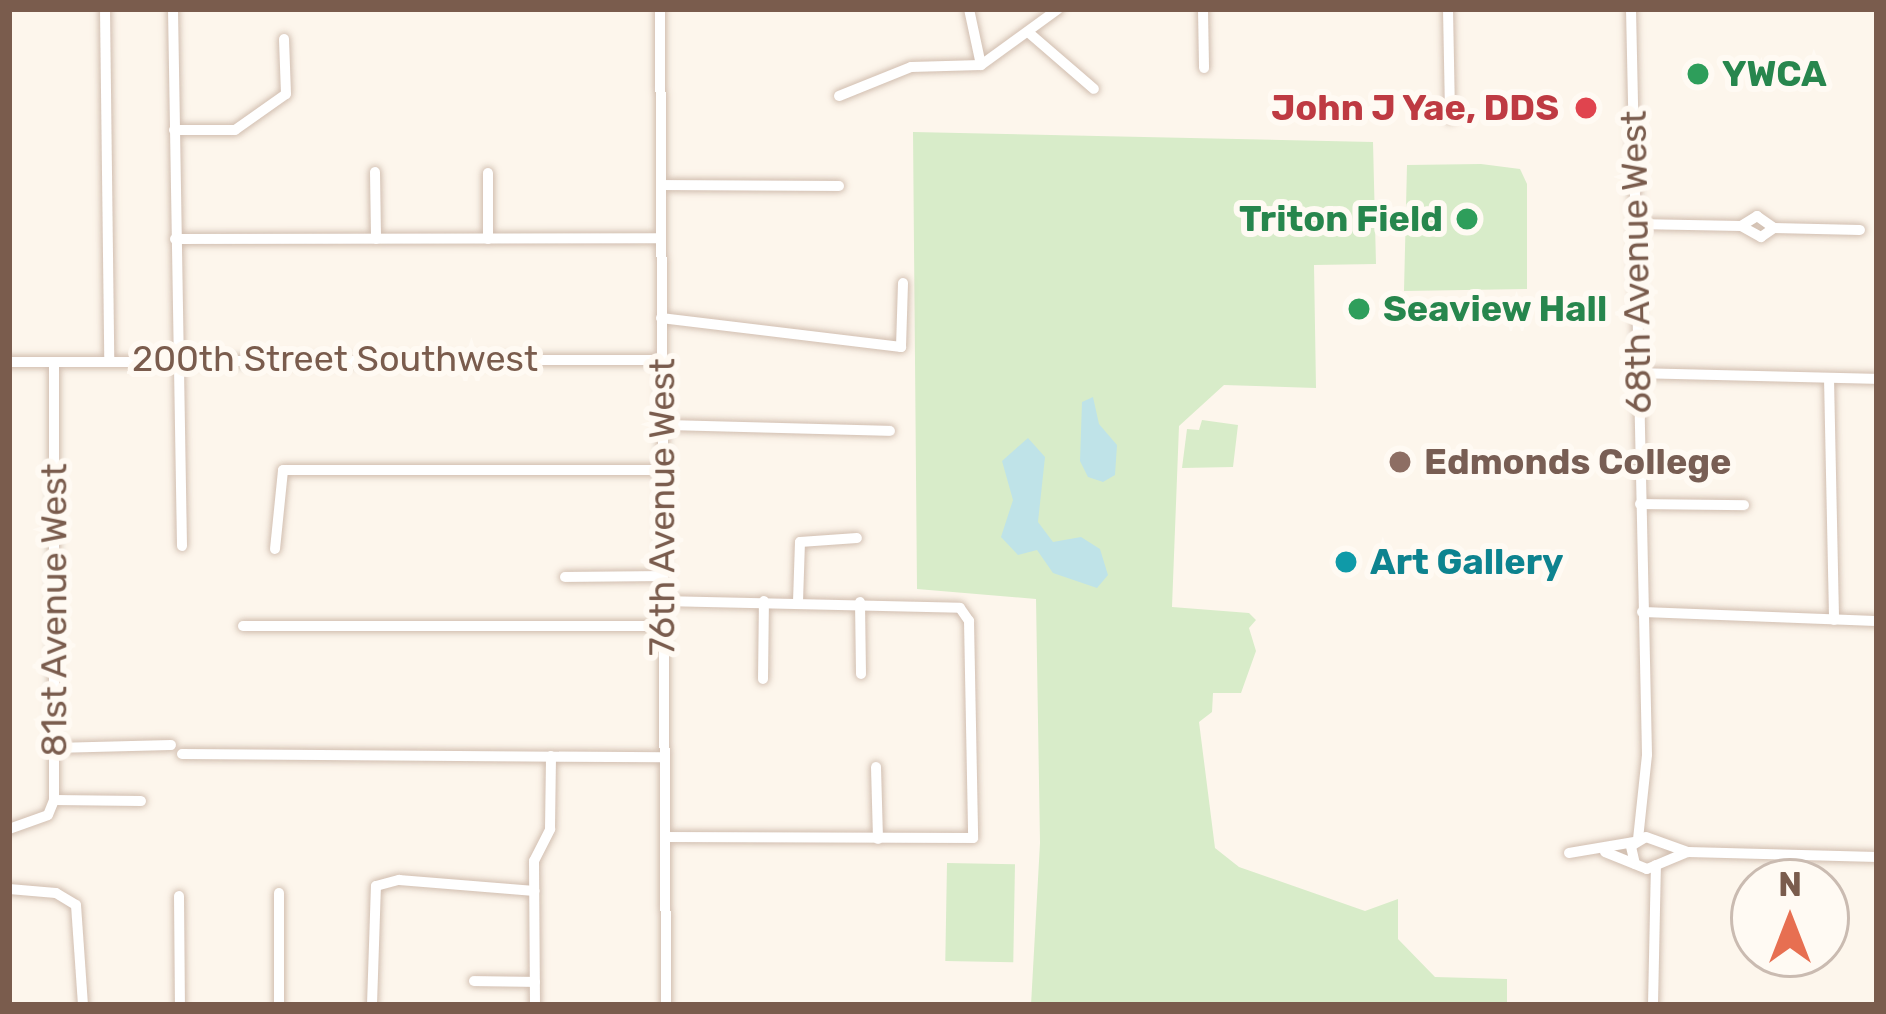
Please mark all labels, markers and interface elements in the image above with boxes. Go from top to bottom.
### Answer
place label: YWCA [1722,52,1827,96]
marker: YWCA [1685,61,1711,87]
place label: John J Yae, DDS [1270,86,1559,130]
marker: John J Yae, DDS [1570,92,1602,124]
street label: 68th Avenue West [1612,109,1660,415]
place label: Triton Field [1239,197,1443,241]
marker: Triton Field [1454,206,1480,232]
place label: Seaview Hall [1383,287,1608,331]
marker: Seaview Hall [1346,296,1372,322]
street label: 200th Street Southwest [132,337,538,381]
street label: 76th Avenue West [640,357,684,657]
place label: Edmonds College [1424,440,1731,484]
marker: Edmonds College [1387,449,1413,475]
street label: 81st Avenue West [32,462,76,758]
place label: Art Gallery [1370,540,1564,584]
marker: Art Gallery [1333,549,1359,575]
north arrow [1730,858,1850,978]
text: N [1778,865,1802,904]

